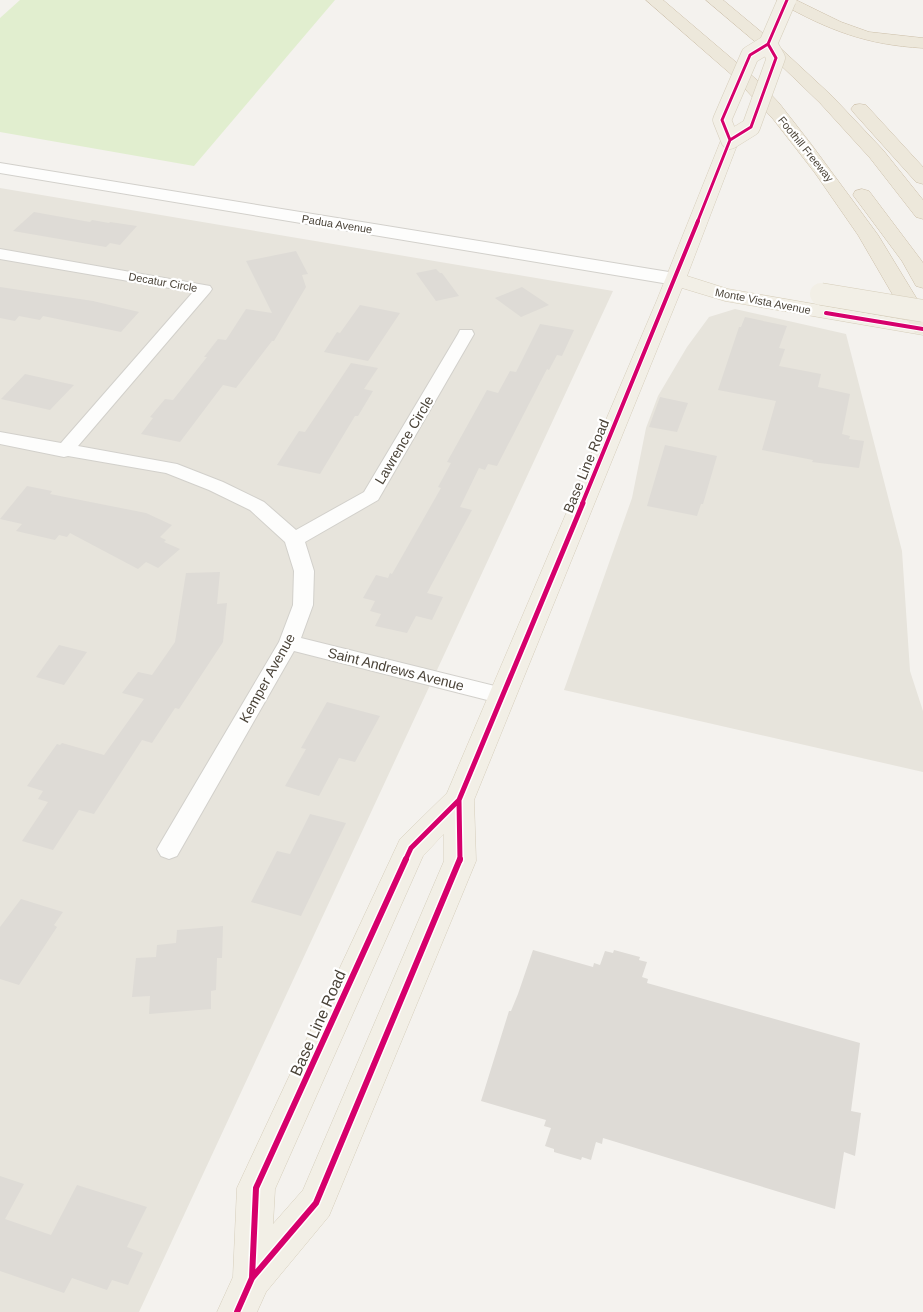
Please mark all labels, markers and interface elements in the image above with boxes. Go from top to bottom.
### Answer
street label: Foothill Freeway [776,114,836,185]
street label: Padua Avenue [301,212,373,236]
street label: Decatur Circle [128,270,198,294]
street label: Monte Vista Avenue [714,286,812,316]
street label: Lawrence Circle [371,393,437,487]
street label: Base Line Road [560,417,612,515]
street label: Kemper Avenue [236,630,298,725]
street label: Saint Andrews Avenue [326,644,466,694]
street label: Base Line Road [287,968,349,1078]

